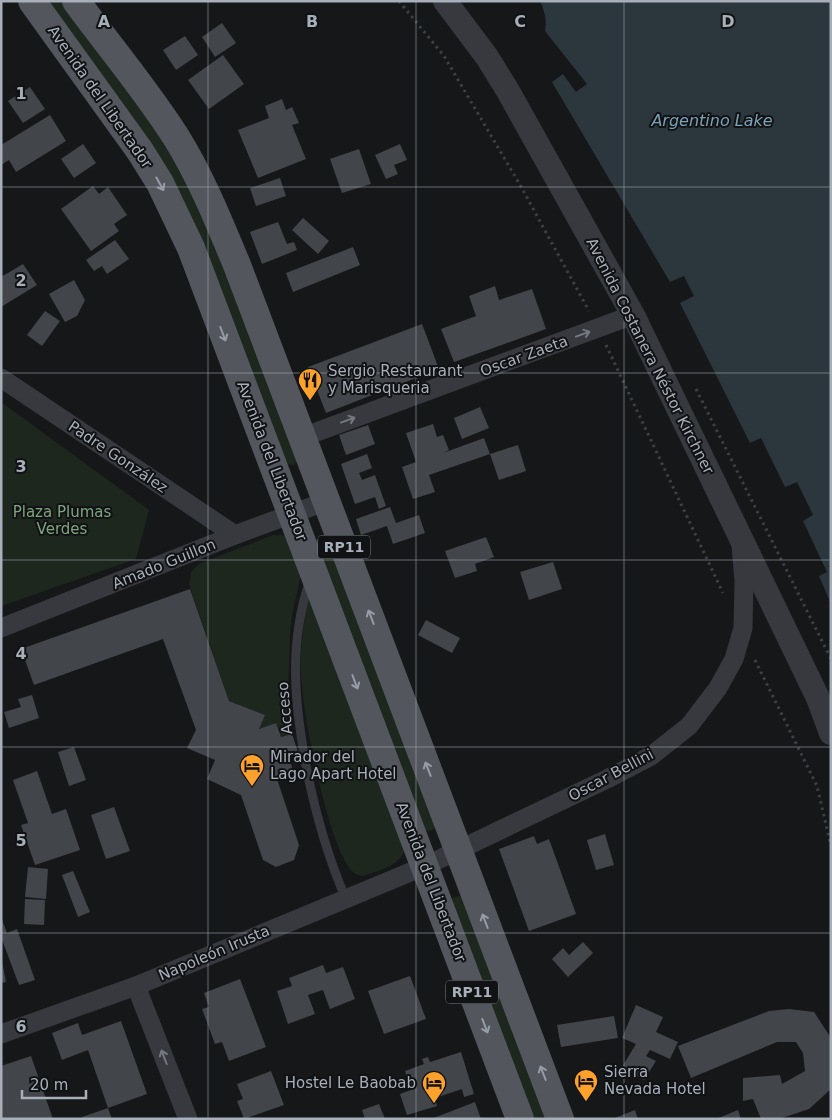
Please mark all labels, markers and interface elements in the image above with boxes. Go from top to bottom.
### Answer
text: B [306,12,318,31]
text: C [514,12,526,31]
text: D [721,12,735,31]
street label: Avenida del Libertador [44,22,156,172]
text: 1 [15,84,27,103]
water label: Argentino Lake [650,111,773,130]
one-way arrow [156,177,166,191]
street label: Avenida Costanera Néstor Kirchner [582,235,718,478]
text: 2 [15,271,27,290]
one-way arrow [219,326,228,341]
one-way arrow [575,329,590,338]
street label: Oscar Zaeta [478,332,570,380]
place label: Sergio Restaurant y Marisqueria [328,362,463,397]
restaurant icon: Sergio Restaurant y Marisqueria [297,367,323,401]
street label: Avenida del Libertador [233,379,311,544]
one-way arrow [340,415,356,424]
street label: Padre González [65,417,171,497]
text: 3 [15,457,27,476]
park label: Plaza Plumas Verdes [13,503,111,538]
street label: Amado Guillon [110,535,218,593]
road number: RP11 [318,536,370,558]
one-way arrow [365,610,375,625]
text: 4 [15,644,27,663]
one-way arrow [351,674,361,689]
street label: Acceso [274,681,296,735]
street label: Oscar Bellini [565,745,657,805]
place label: Mirador del Lago Apart Hotel [270,748,397,783]
hotel icon: Mirador del Lago Apart Hotel [239,753,265,787]
one-way arrow [423,762,432,777]
street label: Avenida del Libertador [392,800,470,965]
text: 5 [15,831,27,850]
one-way arrow [480,914,490,929]
street label: Napoleón Irusta [156,921,272,985]
road number: RP11 [446,980,498,1004]
text: 6 [15,1017,27,1036]
one-way arrow [481,1018,490,1033]
one-way arrow [159,1050,168,1065]
place label: Sierra Nevada Hotel [604,1063,706,1098]
one-way arrow [538,1066,547,1081]
scale bar [22,1068,86,1100]
hotel icon: Sierra Nevada Hotel [573,1068,599,1102]
hotel icon: Hostel Le Baobab [421,1070,447,1104]
place label: Hostel Le Baobab [285,1074,416,1092]
text: 20 m [30,1076,68,1094]

